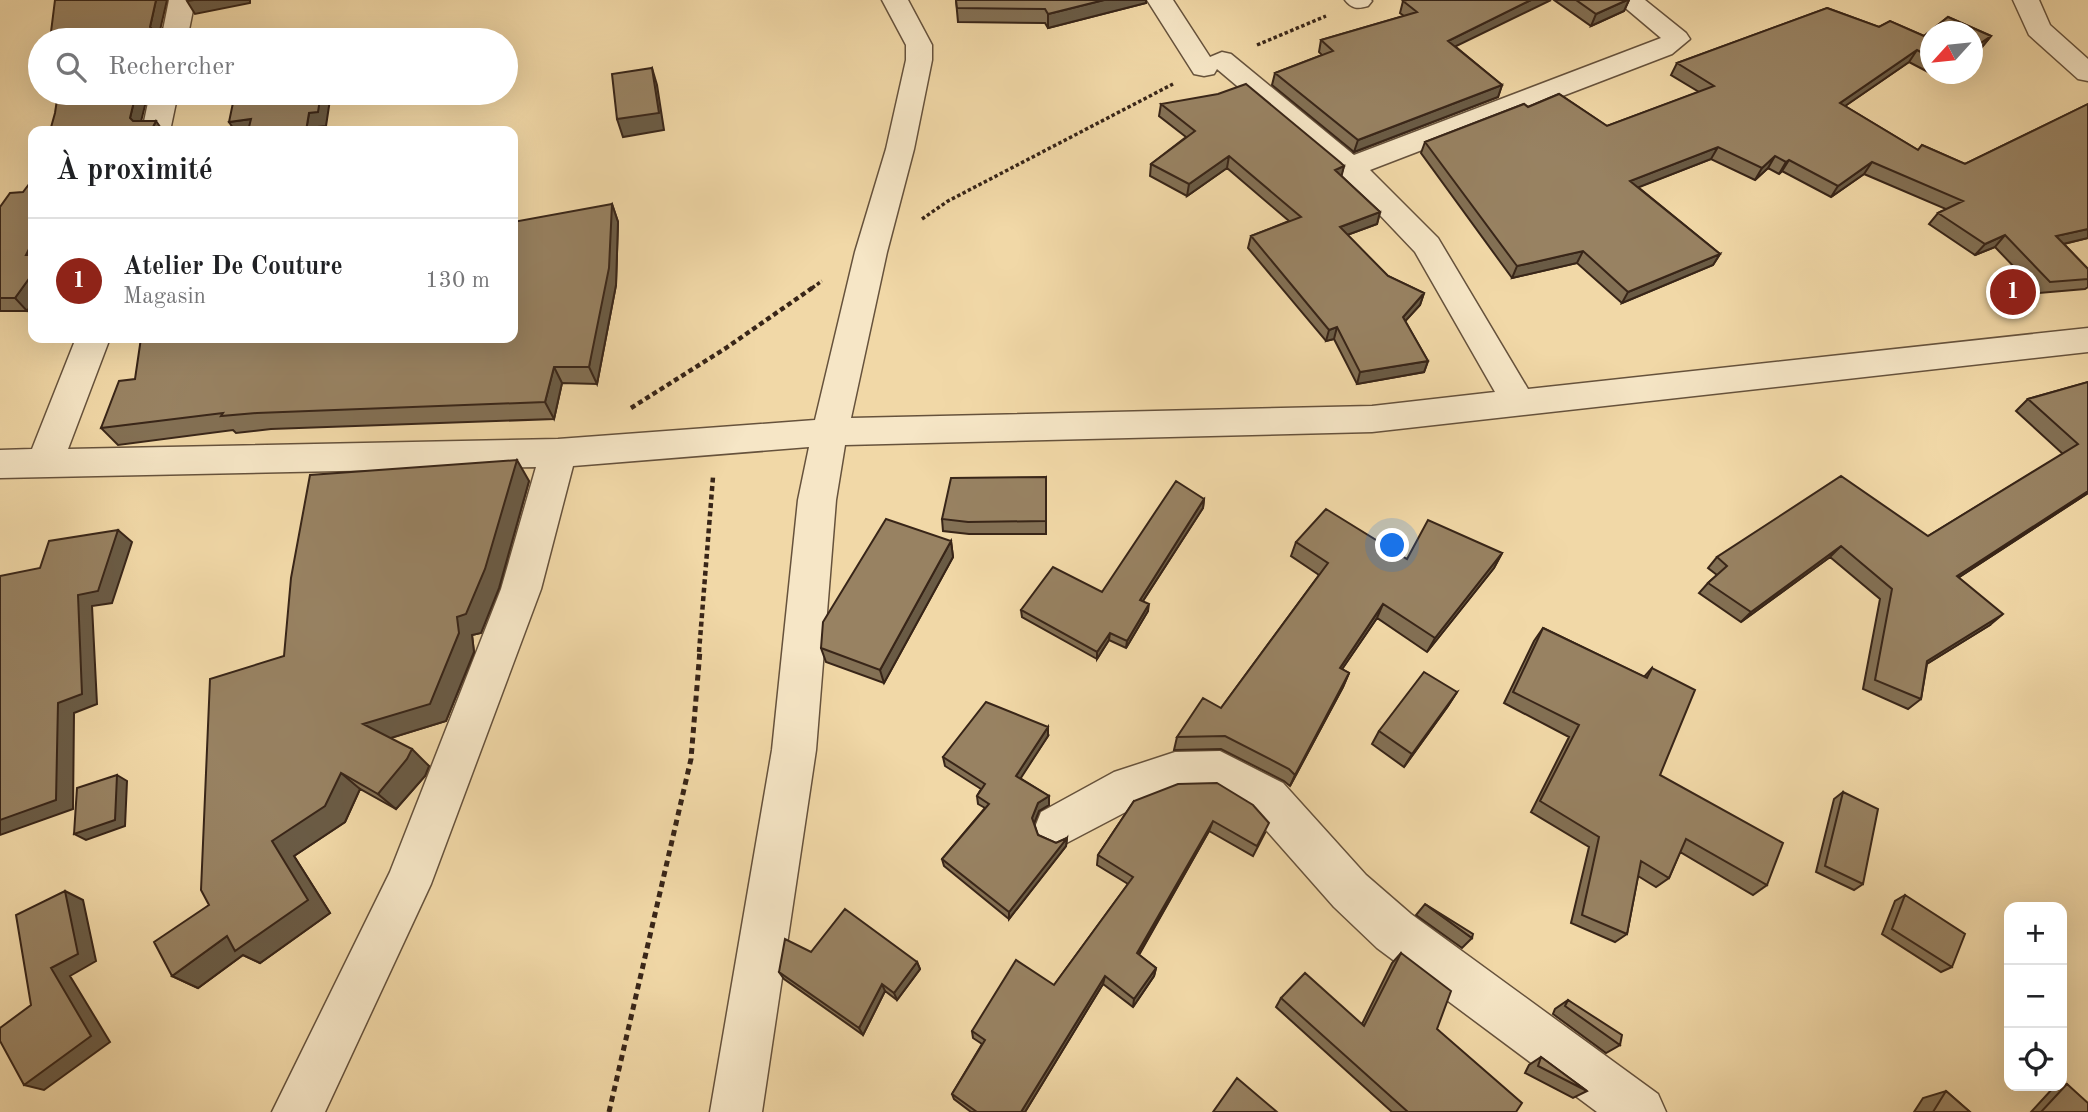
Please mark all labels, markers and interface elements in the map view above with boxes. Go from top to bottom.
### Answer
north arrow [1920,21,1983,84]
search box [28,28,518,105]
icon: search [52,48,90,86]
text: Rechercher [108,54,235,80]
text: À proximité [56,156,213,186]
text: Atelier De Couture [123,254,343,280]
pin: 1 [1990,266,2036,318]
text: 1 [72,269,86,292]
text: 130 m [425,269,490,292]
text: Magasin [123,285,206,308]
your location [1375,528,1409,562]
map controls [2004,902,2067,1091]
button: + [2004,902,2067,965]
button: − [2004,965,2067,1028]
button: locate [2004,1028,2067,1091]

